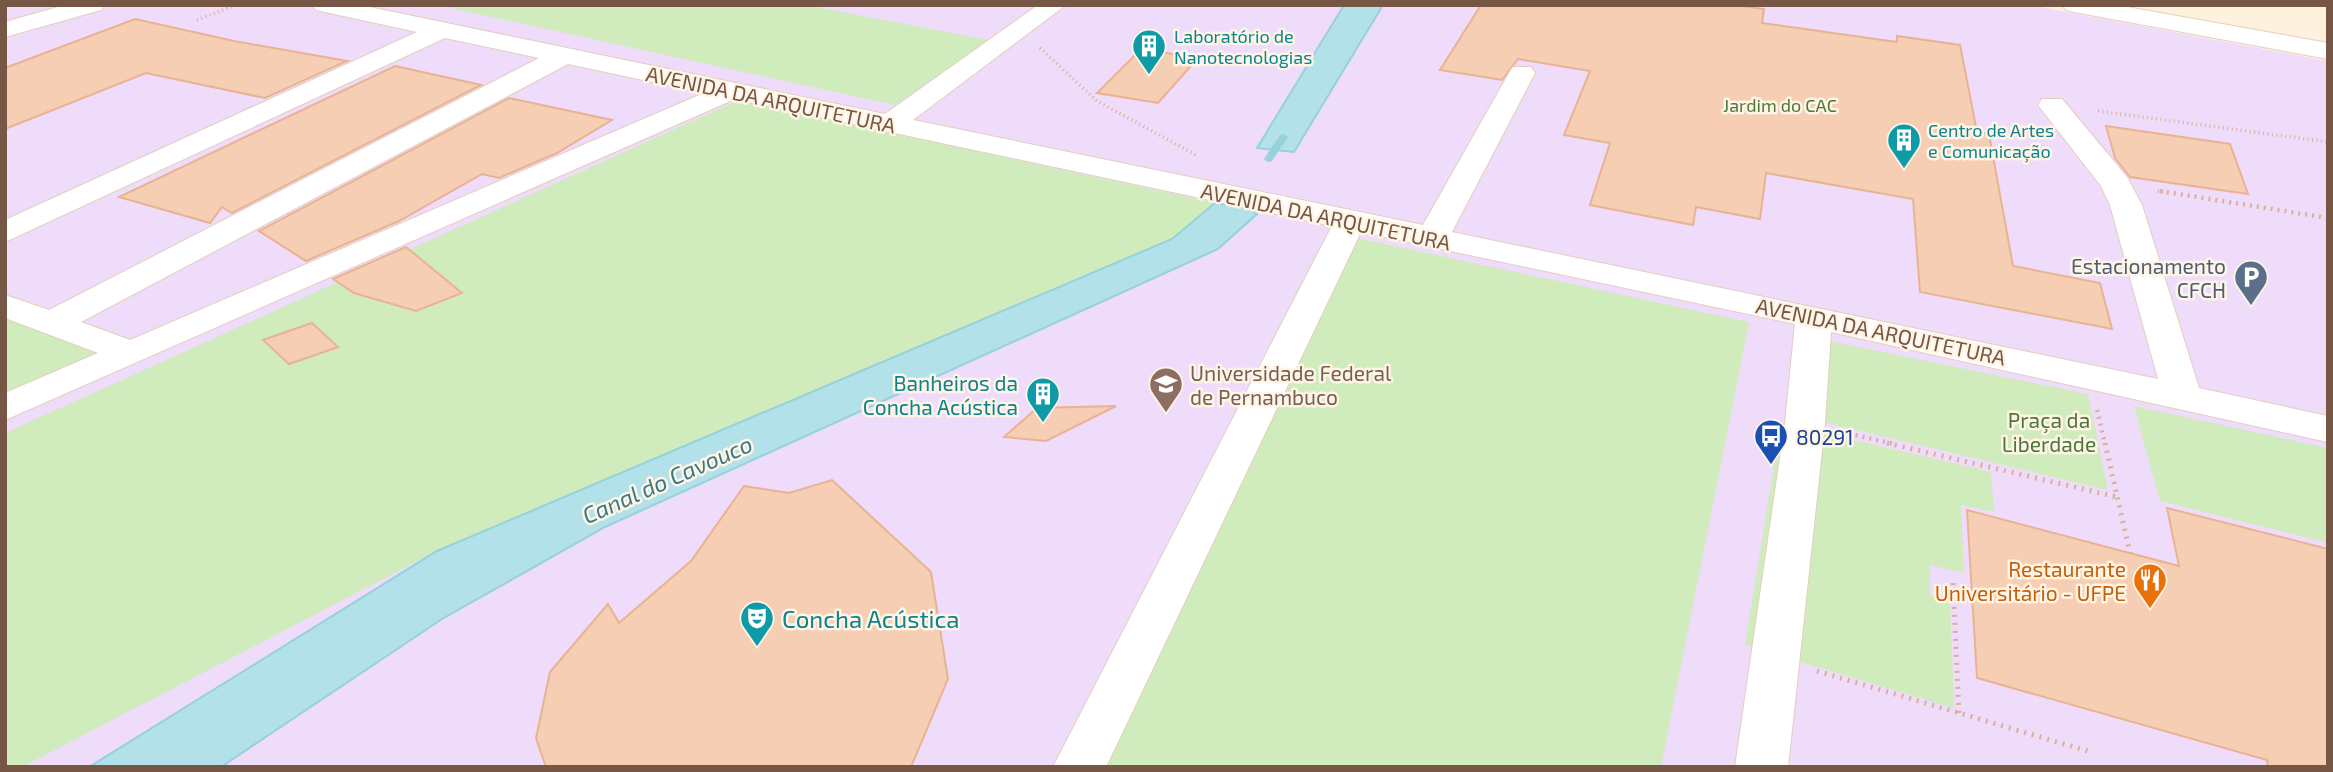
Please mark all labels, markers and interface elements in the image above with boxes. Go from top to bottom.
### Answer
place label: Laboratório de Nanotecnologias [1174,25,1312,68]
building icon: Laboratório de Nanotecnologias [1130,27,1168,76]
street label: AVENIDA DA ARQUITETURA [644,60,898,139]
park label: Jardim do CAC [1723,94,1837,116]
place label: Centro de Artes e Comunicação [1928,119,2054,163]
building icon: Centro de Artes e Comunicação [1885,121,1923,170]
street label: AVENIDA DA ARQUITETURA [1199,177,1453,256]
place label: Estacionamento CFCH [2071,253,2226,302]
parking icon: Estacionamento CFCH [2232,258,2270,307]
street label: AVENIDA DA ARQUITETURA [1754,292,2008,371]
place label: Universidade Federal de Pernambuco [1190,360,1392,409]
school or university icon: Universidade Federal de Pernambuco [1147,365,1185,414]
place label: Banheiros da Concha Acústica [863,370,1018,419]
building icon: Banheiros da Concha Acústica [1024,375,1062,424]
park label: Praça da Liberdade [2002,407,2096,456]
bus stop icon: 80291 [1752,417,1790,466]
place label: 80291 [1796,424,1854,449]
water label: Canal do Cavouco [578,429,756,529]
place label: Restaurante Universitário - UFPE [1935,556,2126,605]
restaurant icon: Restaurante Universitário - UFPE [2131,561,2169,610]
theatre icon: Concha Acústica [738,599,776,648]
place label: Concha Acústica [782,604,959,633]

